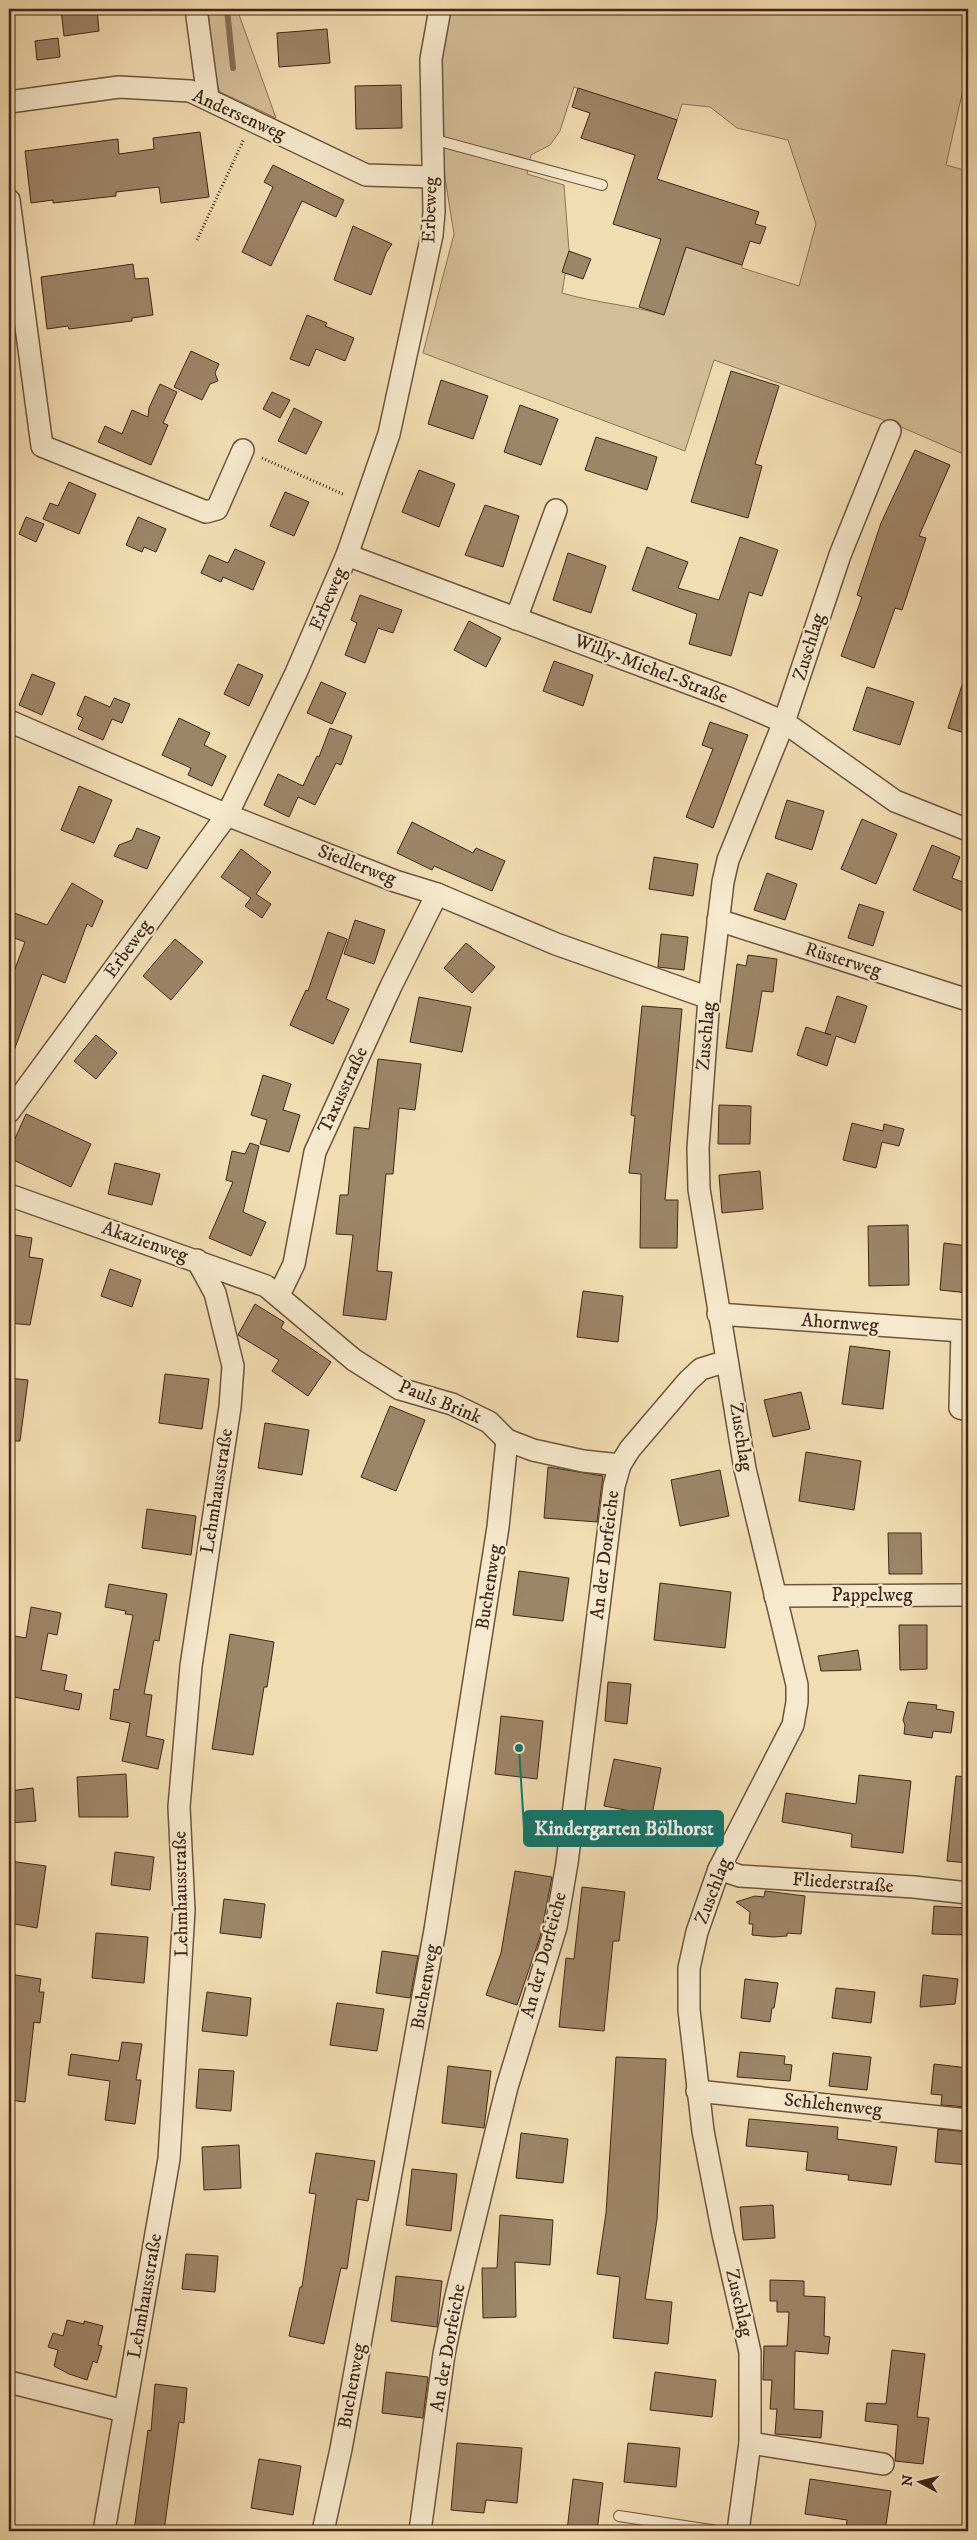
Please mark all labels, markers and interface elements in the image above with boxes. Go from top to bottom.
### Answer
street label: Andersenweg [189,84,290,146]
street label: Erbeweg [417,176,443,244]
street label: Erbeweg [304,563,352,634]
street label: Zuschlag [788,610,830,683]
street label: Willy-Michel-Straße [570,629,731,709]
street label: Siedlerweg [314,840,400,891]
street label: Erbeweg [99,915,157,983]
street label: Rüsterweg [802,938,885,983]
street label: Zuschlag [692,1000,721,1071]
street label: Taxusstraße [313,1043,373,1137]
street label: Akazienweg [99,1217,192,1268]
street label: Ahornweg [801,1309,880,1337]
street label: Pauls Brink [395,1375,485,1429]
street label: Zuschlag [724,1401,758,1474]
street label: Lehmhausstraße [196,1427,238,1555]
street label: An der Dorfeiche [586,1489,624,1621]
street label: Buchenweg [471,1542,507,1631]
street label: Pappelweg [832,1584,913,1607]
callout: Kindergarten Bölhorst [524,1811,723,1846]
text: Kindergarten Bölhorst [534,1817,714,1842]
street label: Lehmhausstraße [168,1831,194,1957]
street label: Zuschlag [690,1854,736,1927]
street label: Fliederstraße [792,1868,895,1898]
street label: An der Dorfeiche [516,1889,572,2021]
street label: Buchenweg [406,1942,444,2031]
street label: Schlehenweg [783,2088,884,2122]
street label: Lehmhausstraße [123,2232,167,2360]
street label: Zuschlag [720,2267,758,2340]
street label: An der Dorfeiche [425,2282,471,2414]
street label: Buchenweg [333,2341,371,2430]
north arrow [894,2458,944,2508]
text: N [898,2473,918,2487]

